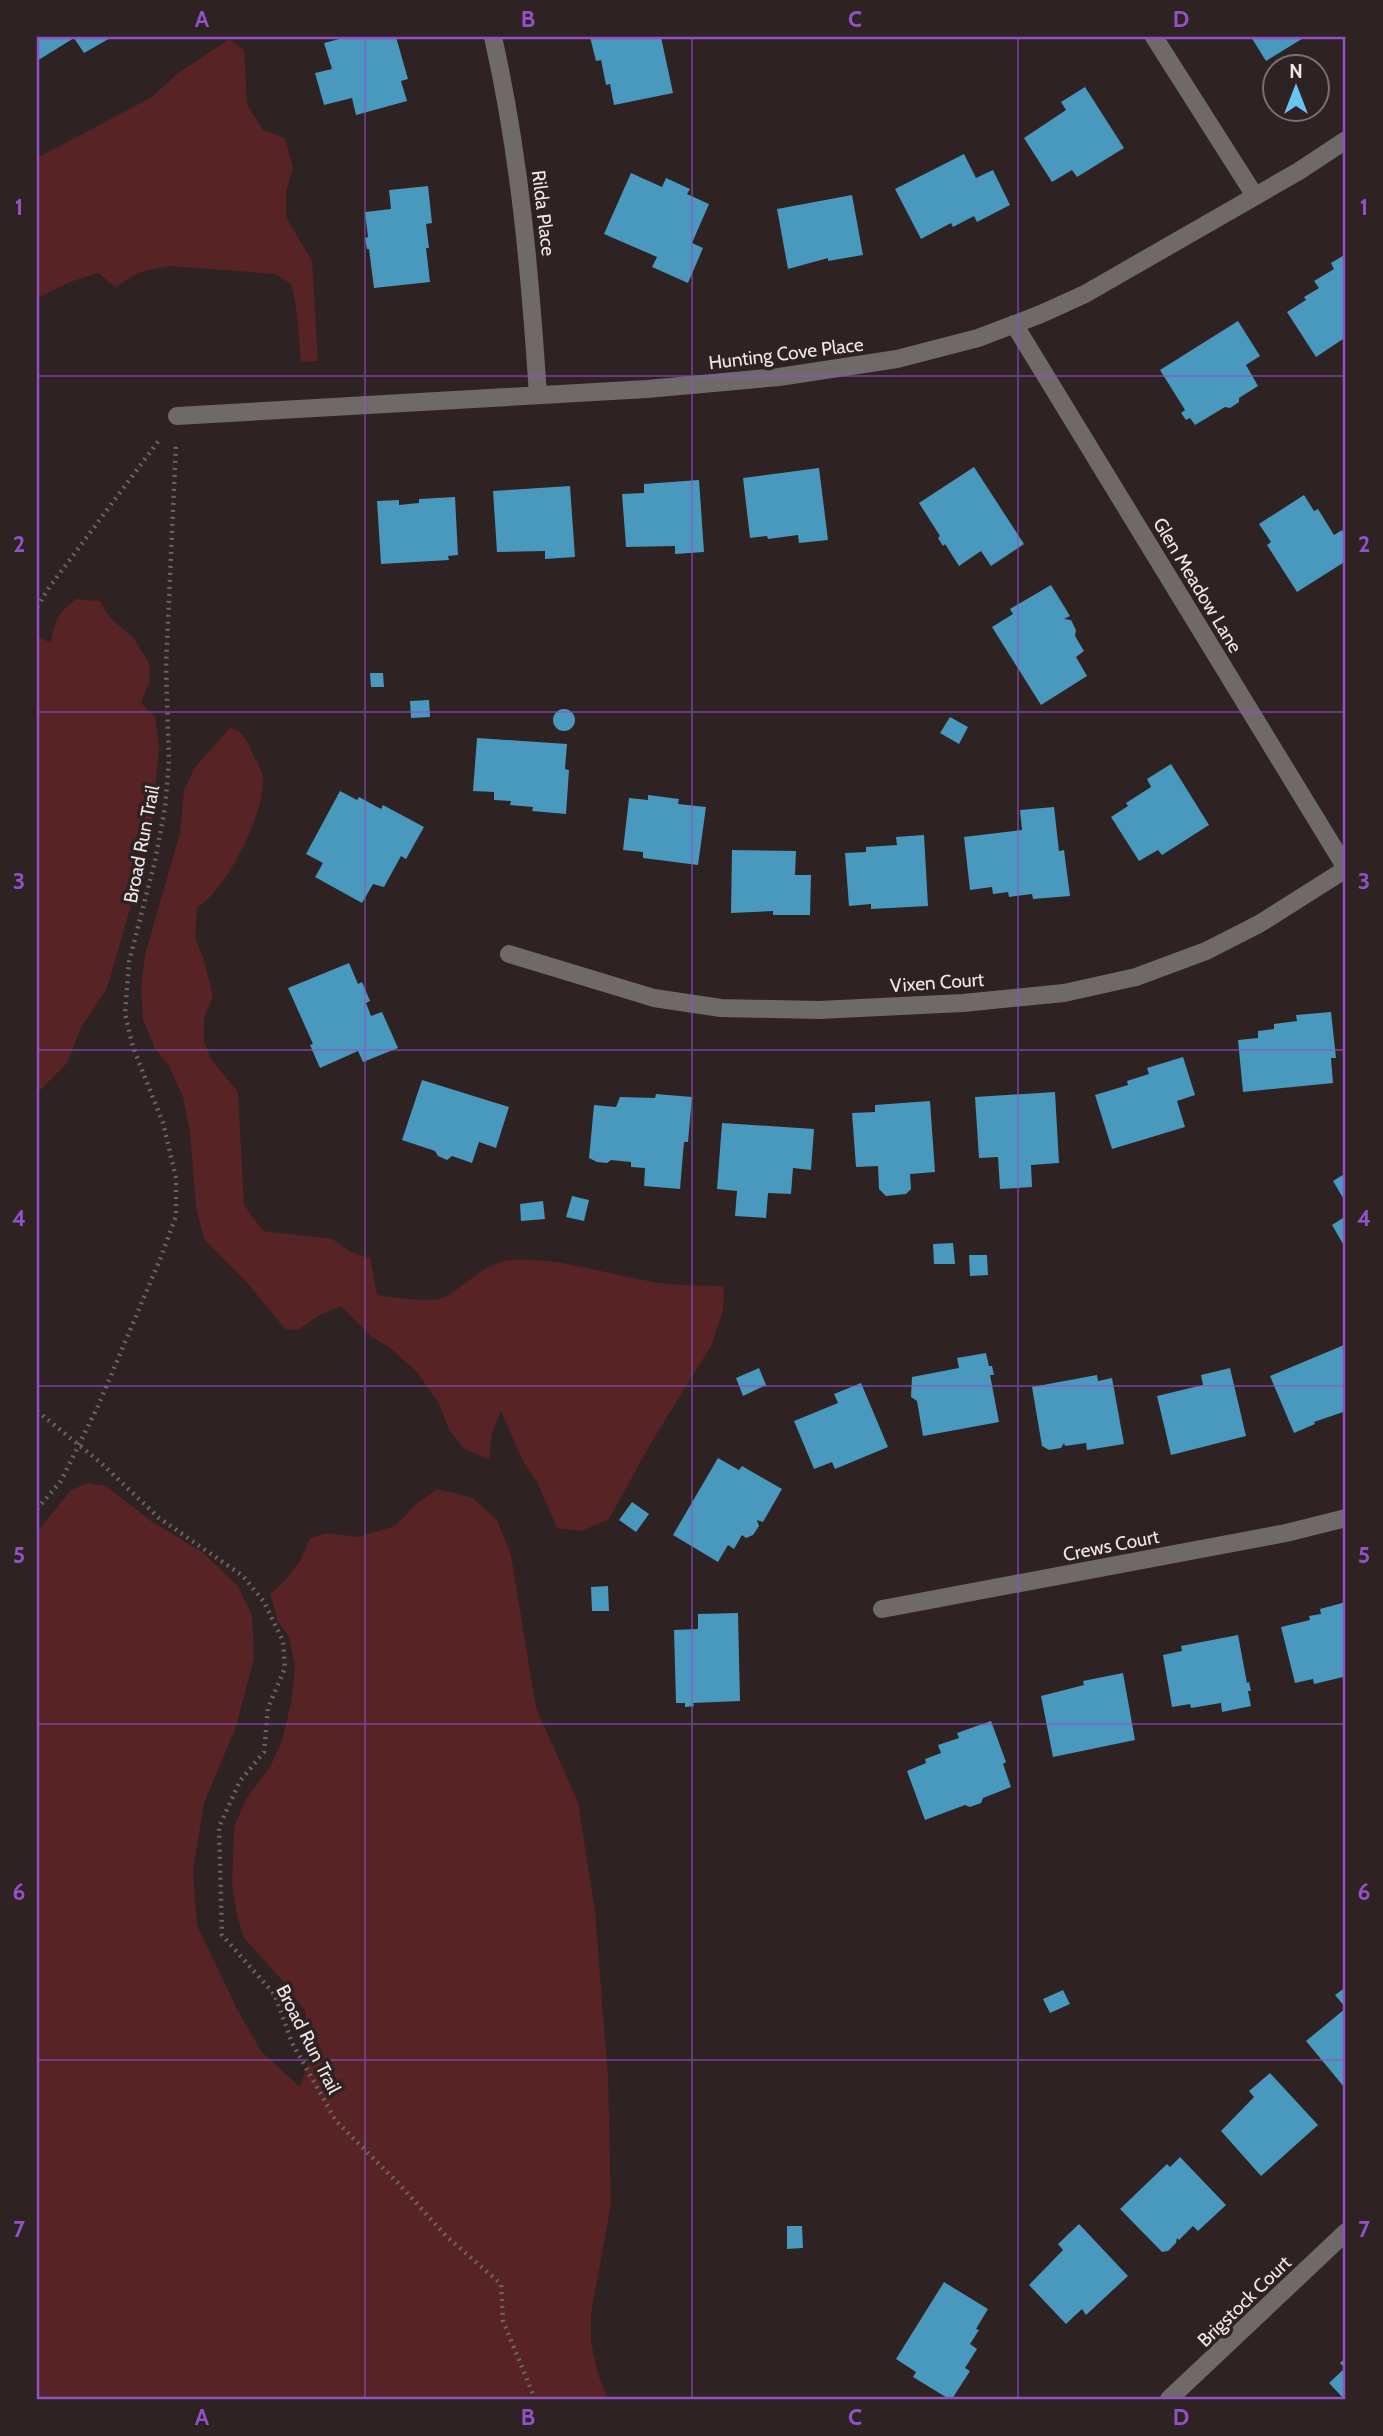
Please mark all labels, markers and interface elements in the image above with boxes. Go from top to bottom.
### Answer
text: A [195,5,210,33]
text: B [521,5,535,33]
text: C [848,5,862,33]
text: D [1173,5,1189,33]
north arrow [1260,52,1330,122]
text: N [1289,60,1303,83]
street label: Rilda Place [527,169,560,258]
text: 1 [15,193,23,221]
text: 1 [1360,193,1368,221]
street label: Hunting Cove Place [707,333,865,374]
street label: Glen Meadow Lane [1148,513,1247,657]
text: 2 [13,530,25,558]
text: 2 [1358,530,1370,558]
street label: Broad Run Trail [119,783,164,905]
text: 3 [13,867,25,895]
text: 3 [1358,867,1370,895]
street label: Vixen Court [889,968,985,997]
text: 4 [12,1204,26,1232]
text: 4 [1357,1204,1371,1232]
street label: Crews Court [1061,1525,1162,1566]
text: 5 [13,1541,25,1569]
text: 5 [1358,1541,1370,1569]
text: 6 [13,1878,25,1906]
text: 6 [1358,1878,1370,1906]
street label: Broad Run Trail [271,1981,346,2098]
text: 7 [13,2215,25,2243]
text: 7 [1358,2215,1370,2243]
street label: Brigstock Court [1193,2251,1296,2352]
text: A [195,2403,210,2431]
text: B [521,2403,535,2431]
text: C [848,2403,862,2431]
text: D [1173,2403,1189,2431]

